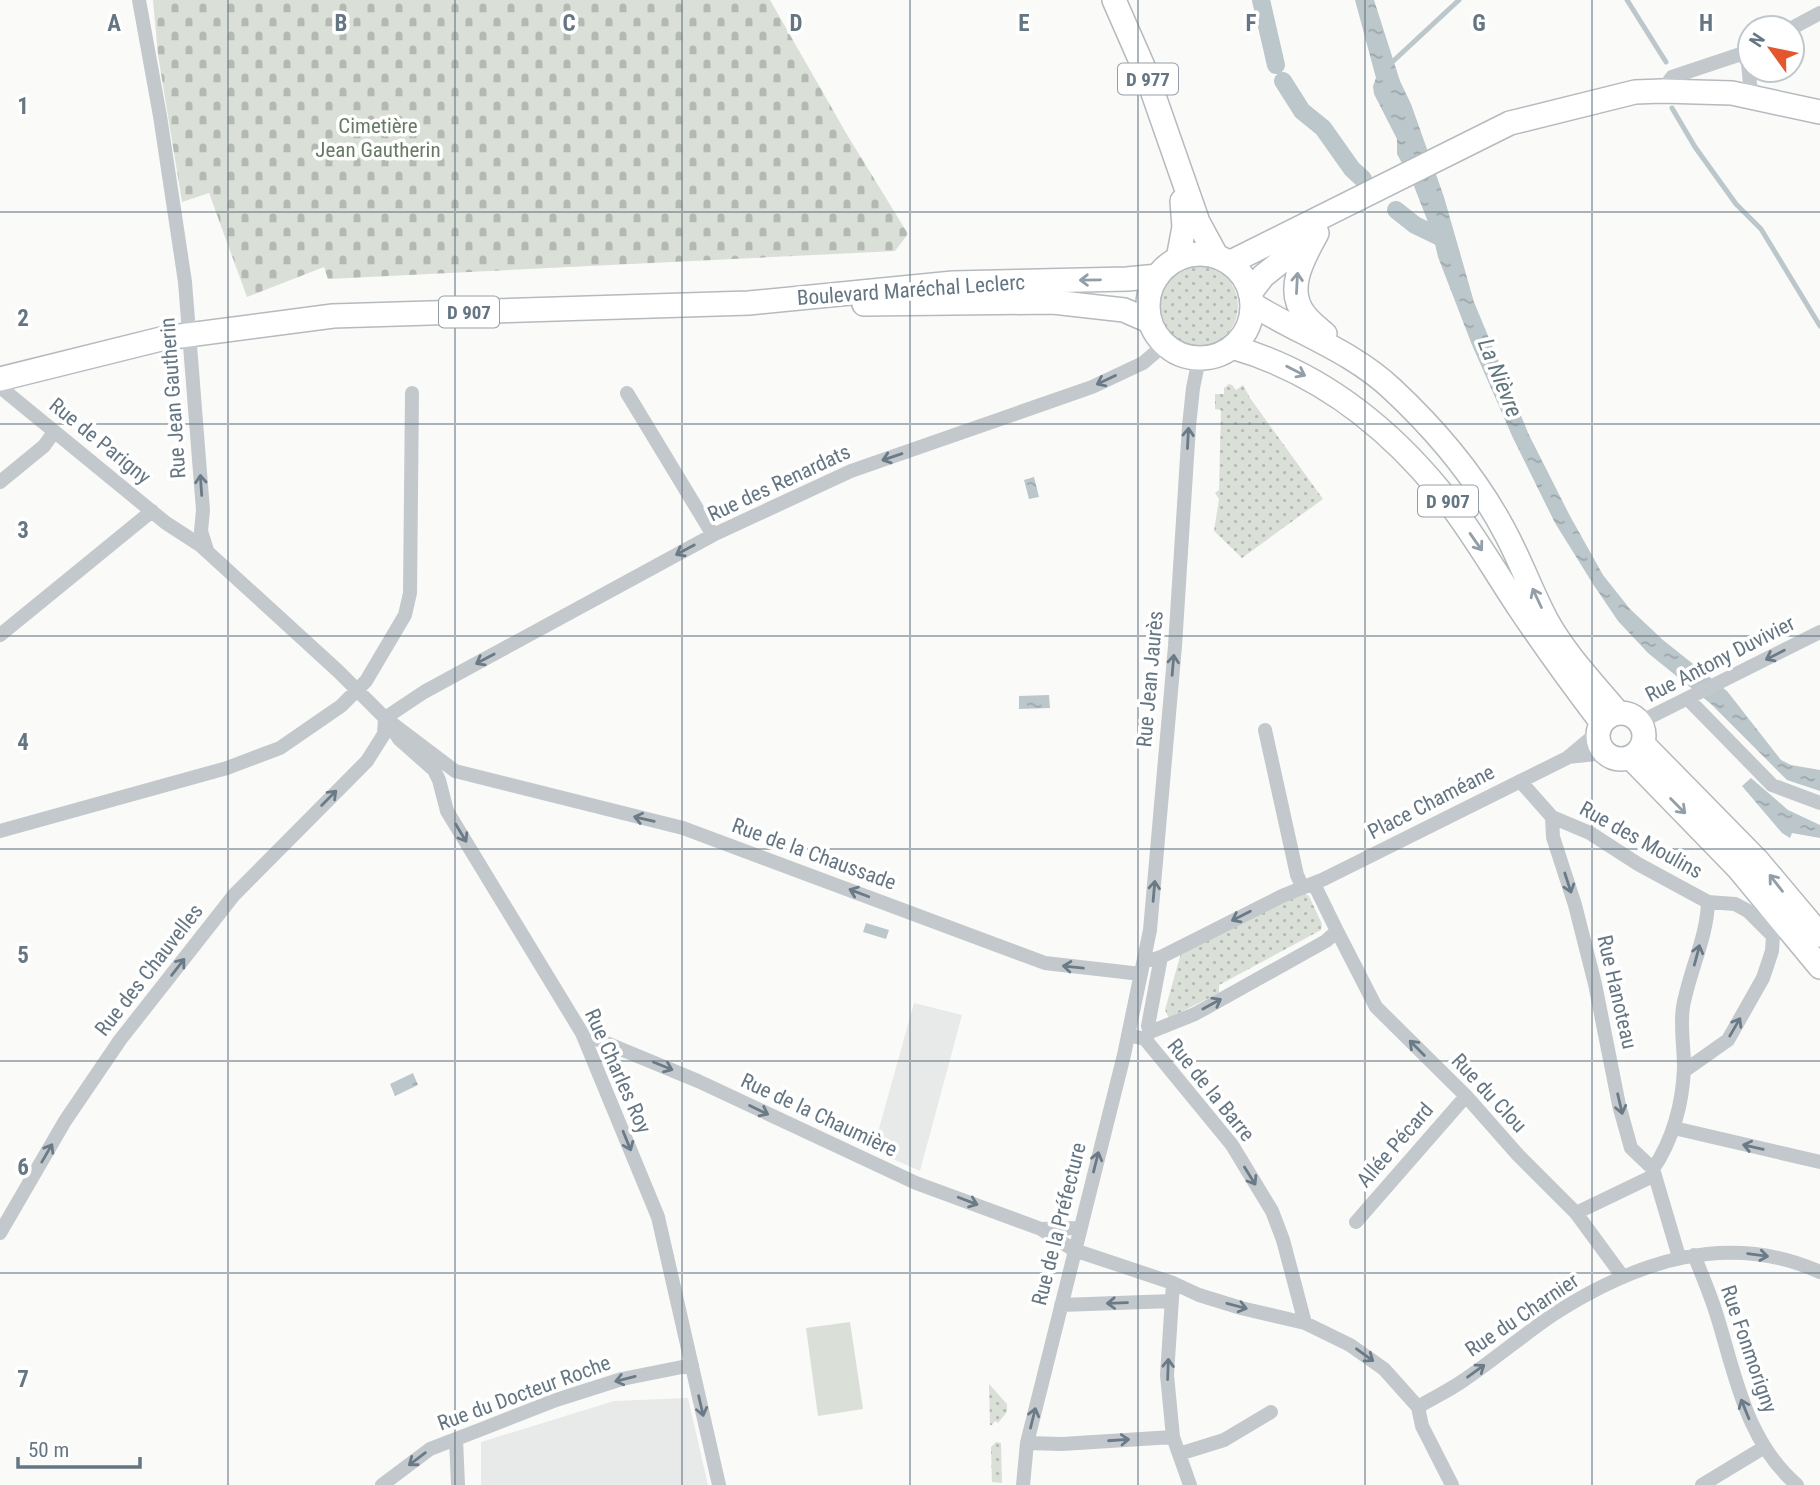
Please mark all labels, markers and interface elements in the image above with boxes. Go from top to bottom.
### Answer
text: A [107,10,121,37]
text: B [335,10,347,37]
text: C [562,10,576,37]
text: D [790,10,803,37]
text: E [1018,10,1030,37]
text: F [1246,10,1257,37]
text: G [1472,10,1486,37]
text: H [1699,10,1713,37]
north arrow [1736,14,1806,84]
text: N [1744,29,1770,51]
road number: D 977 [1118,64,1178,94]
text: 1 [17,93,29,120]
park label: Cimetière Jean Gautherin [315,114,441,162]
street label: Boulevard Maréchal Leclerc [796,270,1026,310]
one-way arrow [1291,272,1304,295]
one-way arrow [1078,273,1101,287]
road number: D 907 [439,296,499,328]
text: 2 [17,305,29,332]
street label: Rue Jean Gautherin [155,317,191,479]
water label: La Nièvre [1472,335,1528,421]
one-way arrow [1285,365,1306,379]
one-way arrow [1096,374,1117,387]
street label: Rue de Parigny [45,393,156,489]
one-way arrow [1182,427,1195,450]
street label: Rue des Renardats [704,440,854,526]
one-way arrow [882,452,904,464]
one-way arrow [194,474,207,496]
road number: D 907 [1418,486,1478,516]
text: 3 [17,517,29,544]
one-way arrow [1469,532,1483,552]
one-way arrow [675,544,696,558]
one-way arrow [1530,588,1543,609]
street label: Rue Jean Jaurès [1132,610,1168,748]
street label: Rue Antony Duvivier [1641,611,1799,707]
one-way arrow [1765,649,1786,663]
one-way arrow [475,653,496,666]
one-way arrow [1167,654,1180,677]
text: 4 [17,729,29,756]
street label: Place Chaméane [1364,760,1498,844]
one-way arrow [321,790,338,807]
street label: Rue des Moulins [1575,796,1707,884]
one-way arrow [1670,797,1687,814]
one-way arrow [633,812,656,825]
street label: Rue de la Chaussade [729,813,899,895]
one-way arrow [454,823,468,843]
one-way arrow [1563,871,1575,893]
one-way arrow [1769,874,1784,892]
one-way arrow [1148,881,1161,903]
one-way arrow [849,885,870,898]
street label: Rue des Chauvelles [90,899,208,1041]
one-way arrow [1231,910,1252,924]
street label: Rue Hanoteau [1592,933,1642,1051]
text: 5 [17,942,29,969]
one-way arrow [1691,944,1704,967]
one-way arrow [170,959,185,977]
one-way arrow [1063,960,1085,973]
one-way arrow [1201,997,1222,1010]
street label: Rue Charles Roy [580,1005,656,1137]
one-way arrow [1728,1018,1742,1038]
street label: Rue de la Barre [1162,1034,1260,1146]
one-way arrow [1409,1039,1426,1056]
street label: Rue du Clou [1447,1049,1531,1137]
one-way arrow [651,1060,673,1073]
street label: Rue de la Chaumière [737,1068,901,1162]
one-way arrow [1613,1092,1627,1115]
street label: Allée Pécard [1352,1098,1438,1192]
one-way arrow [748,1104,769,1118]
one-way arrow [621,1129,634,1151]
street label: Rue de la Préfecture [1027,1140,1091,1308]
one-way arrow [1742,1140,1765,1153]
one-way arrow [40,1144,54,1164]
one-way arrow [1090,1151,1103,1174]
text: 6 [17,1154,29,1181]
one-way arrow [1242,1166,1257,1185]
one-way arrow [956,1196,978,1209]
one-way arrow [1746,1249,1769,1262]
street label: Rue du Charnier [1461,1268,1583,1362]
street label: Rue Fonmorigny [1716,1282,1782,1416]
one-way arrow [1105,1296,1128,1309]
one-way arrow [1225,1300,1248,1313]
one-way arrow [1355,1348,1374,1362]
street label: Rue du Docteur Roche [434,1350,614,1435]
one-way arrow [1161,1358,1174,1381]
one-way arrow [1466,1364,1485,1379]
text: 7 [17,1366,29,1393]
one-way arrow [614,1373,637,1386]
one-way arrow [695,1394,708,1417]
one-way arrow [1737,1399,1750,1421]
one-way arrow [1027,1407,1040,1430]
scale bar [18,1426,140,1470]
one-way arrow [1107,1433,1130,1446]
text: 50 m [28,1438,69,1462]
one-way arrow [408,1452,427,1466]

